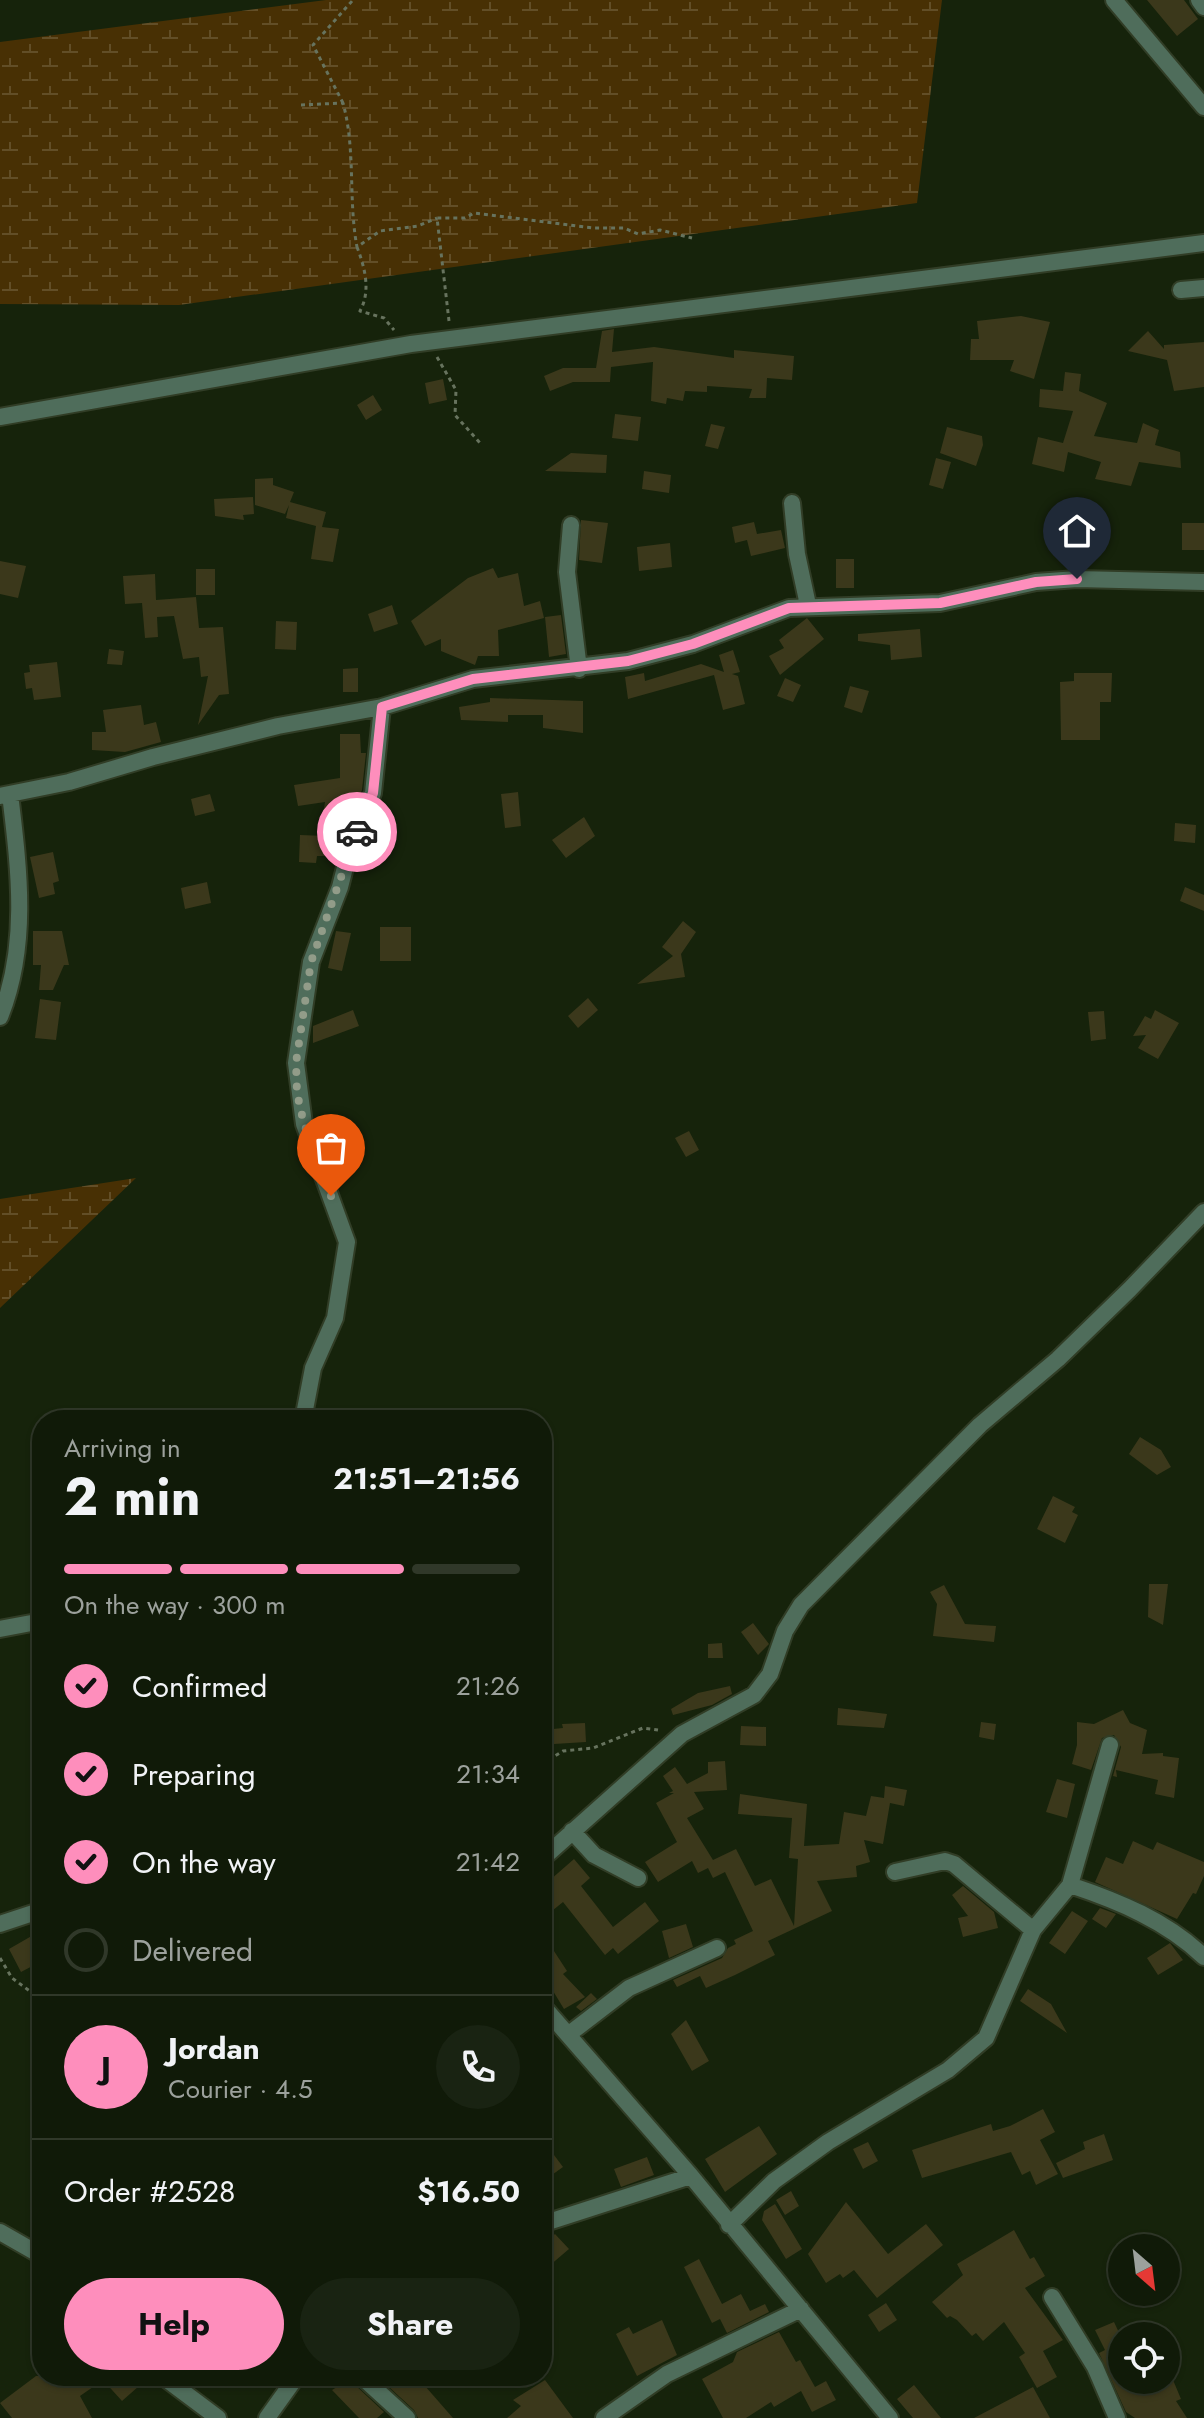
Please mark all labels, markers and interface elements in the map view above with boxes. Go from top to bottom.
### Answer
pin [1043,497,1111,579]
icon: home [1055,509,1099,553]
courier [317,792,397,872]
icon: car [335,810,379,854]
pin [297,1114,365,1196]
icon: bag [309,1126,353,1170]
text: Arriving in [64,1429,181,1467]
text: 21:51–21:56 [333,1457,520,1500]
text: 2 min [64,1459,201,1535]
text: On the way · 300 m [64,1586,285,1624]
icon: check [64,1664,108,1708]
text: Confirmed [132,1665,267,1708]
text: 21:26 [456,1667,520,1705]
icon: check [64,1752,108,1796]
text: Preparing [132,1753,256,1796]
text: 21:34 [456,1755,520,1793]
icon: check [64,1840,108,1884]
text: On the way [132,1841,276,1884]
text: 21:42 [456,1843,520,1881]
text: Delivered [132,1929,253,1972]
button: phone [436,2025,520,2109]
text: Jordan [168,2027,260,2070]
text: J [101,2046,111,2089]
text: Courier · 4.5 [168,2070,313,2108]
text: Order #2528 [64,2170,235,2213]
text: $16.50 [417,2170,520,2213]
north arrow [1108,2234,1180,2306]
map controls [1108,2234,1180,2394]
button: Help [64,2278,284,2370]
button: Share [300,2278,520,2370]
button: locate [1108,2322,1180,2394]

